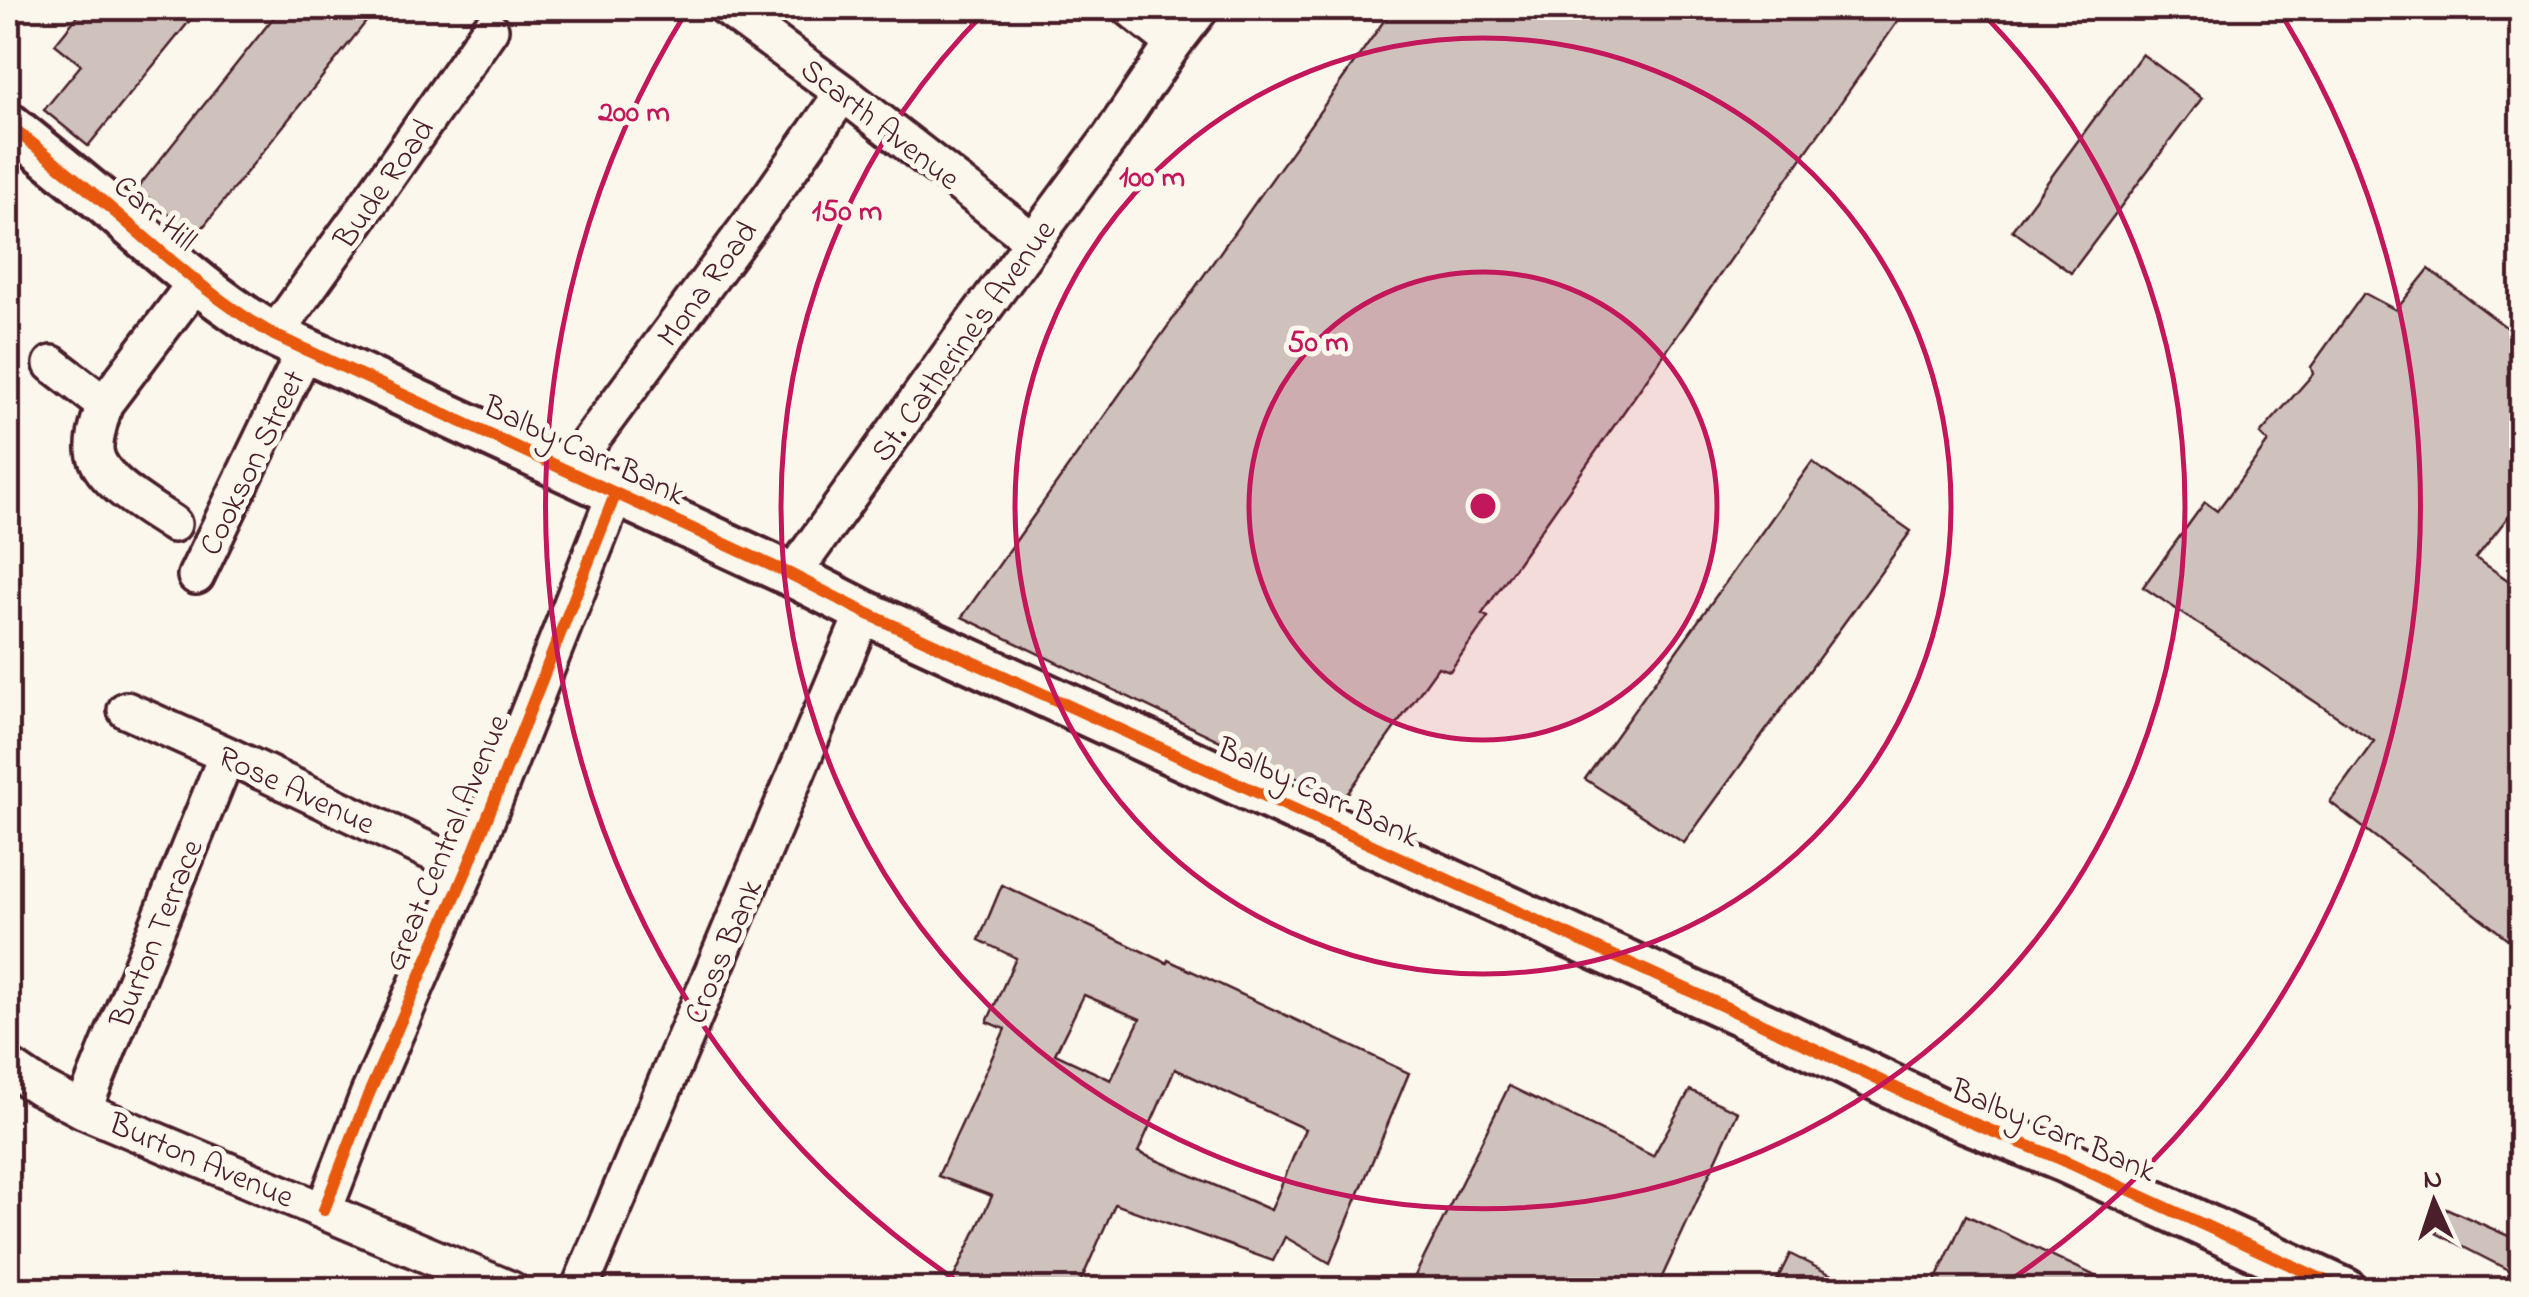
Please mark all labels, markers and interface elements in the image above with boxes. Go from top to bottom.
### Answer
street label: Scarth Avenue [789,48,969,204]
text: 200 m [597,92,670,136]
street label: Bude Road [323,110,448,261]
text: 100 m [1119,157,1185,201]
street label: Carr Hill [101,165,206,264]
text: 150 m [812,191,882,235]
street label: St. Catherine's Avenue [861,210,1069,473]
street label: Mona Road [647,212,771,358]
text: 50 m [1288,322,1348,366]
street label: Cookson Street [189,363,319,564]
street label: Balby Carr Bank [474,384,693,520]
centre of rings [1465,488,1501,524]
street label: Great Central Avenue [373,707,524,979]
street label: Balby Carr Bank [1208,726,1427,862]
street label: Rose Avenue [209,735,382,849]
street label: Burton Terrace [99,833,218,1036]
street label: Cross Bank [674,872,777,1032]
street label: Balby Carr Bank [1942,1068,2163,1197]
street label: Burton Avenue [100,1102,301,1223]
north arrow [2384,1152,2484,1252]
text: N [2422,1160,2443,1201]

